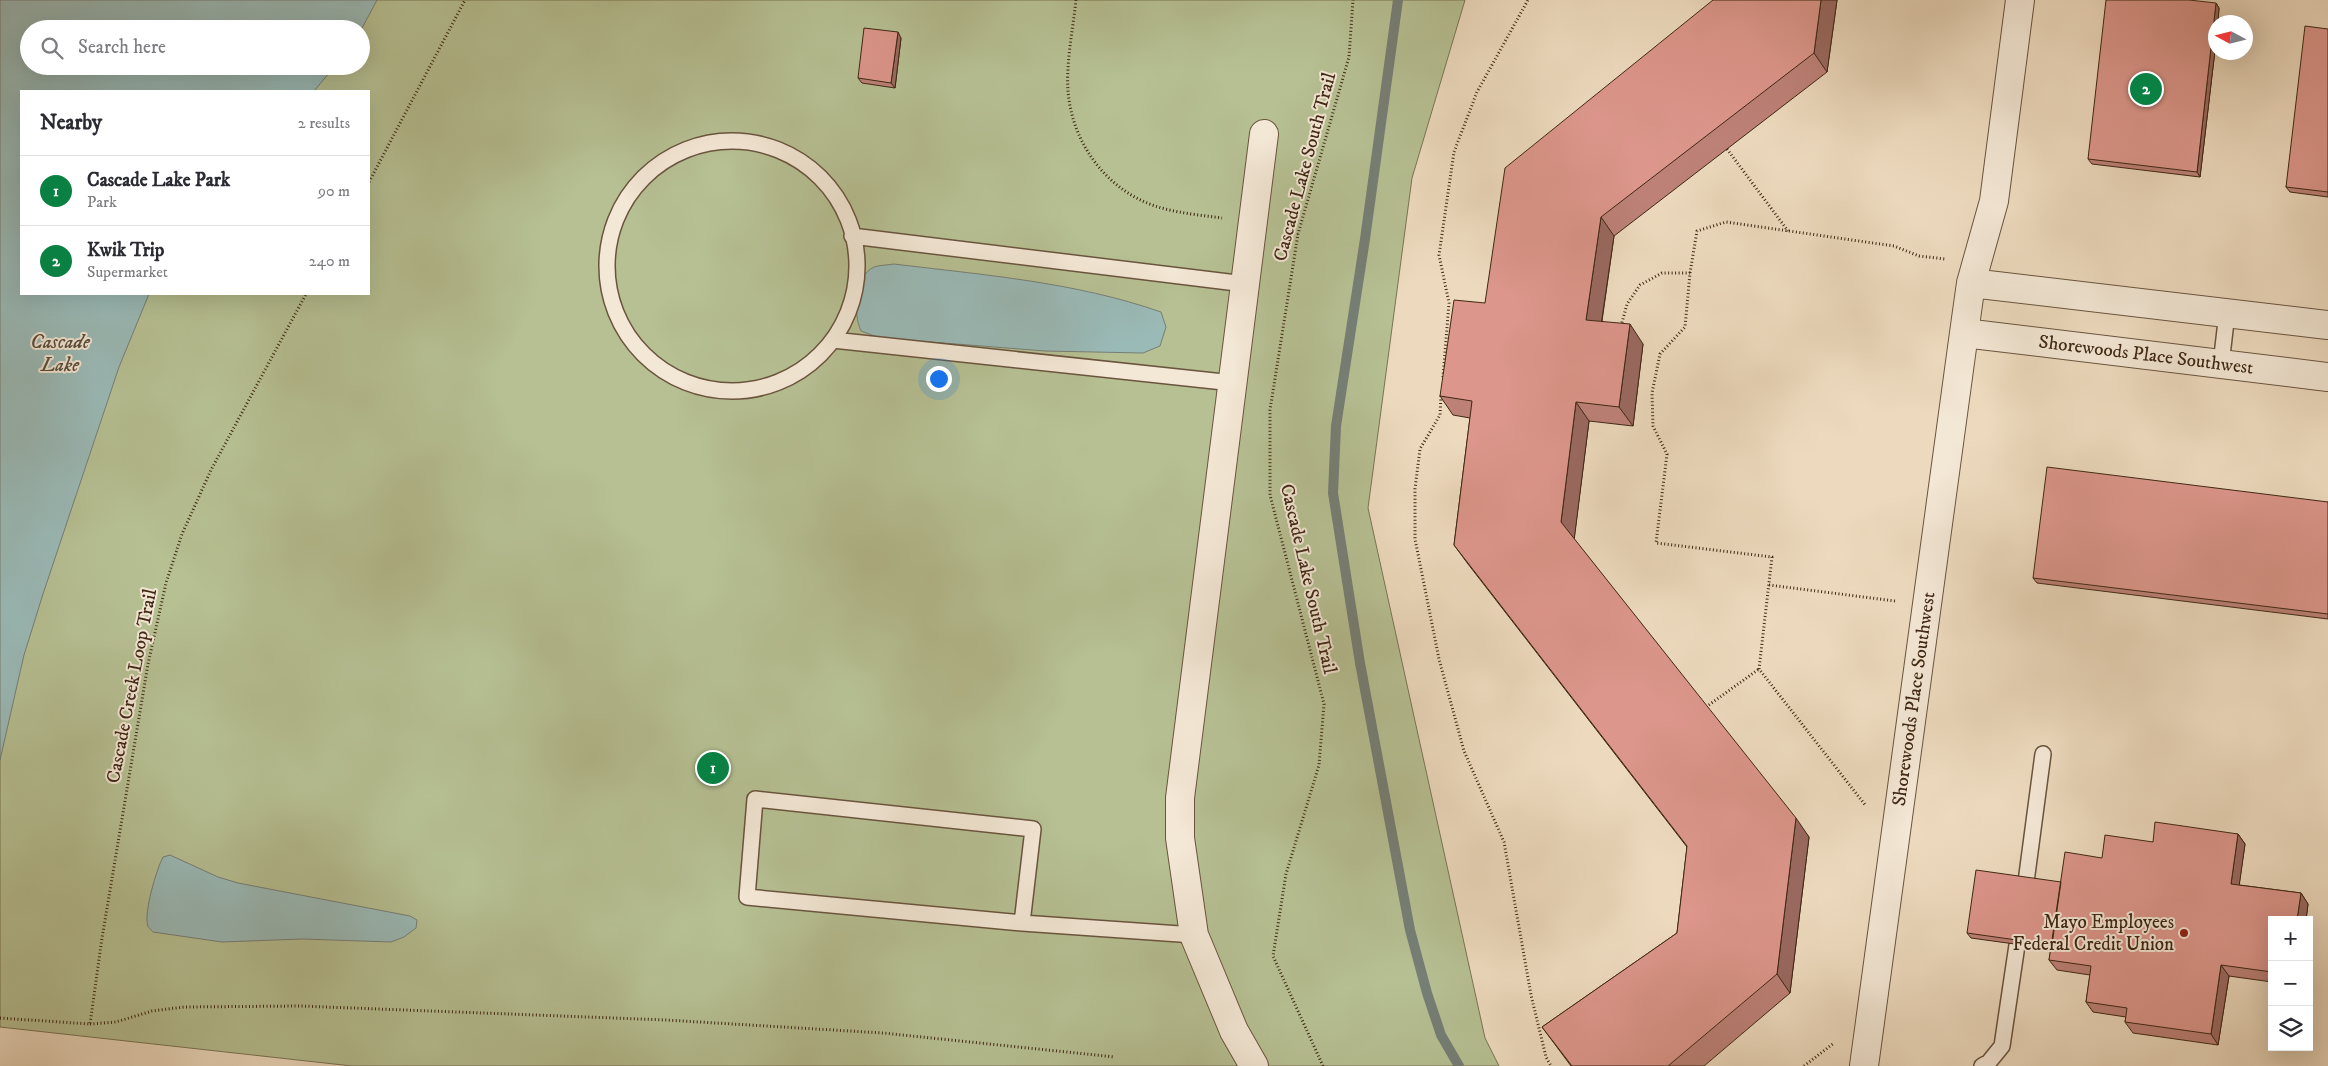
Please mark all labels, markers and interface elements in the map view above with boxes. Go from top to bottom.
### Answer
north arrow [2208,15,2253,60]
search box [20,20,370,75]
icon: search [38,34,66,62]
text: Search here [78,36,166,59]
street label: Cascade Lake South Trail [1269,70,1341,264]
pin: 2 [2130,70,2162,108]
text: Nearby [40,110,102,136]
text: 2 results [298,113,350,133]
text: Cascade Lake Park [87,169,230,192]
text: 1 [53,181,59,201]
text: 90 m [318,181,350,201]
text: Park [87,192,117,212]
text: Kwik Trip [87,239,164,262]
text: 2 [52,251,60,271]
text: 240 m [309,251,350,271]
text: Supermarket [87,262,168,282]
water label: Cascade Lake [30,330,91,378]
street label: Shorewoods Place Southwest [2037,330,2255,380]
your location [926,366,952,392]
street label: Cascade Lake South Trail [1275,482,1341,677]
street label: Cascade Creek Loop Trail [102,587,162,785]
street label: Shorewoods Place Southwest [1888,590,1940,808]
pin: 1 [697,749,729,787]
place label: Mayo Employees Federal Credit Union [2012,911,2174,956]
map controls [2268,916,2313,1051]
button: + [2268,916,2313,961]
marker: Mayo Employees Federal Credit Union [2178,927,2190,939]
button: − [2268,961,2313,1006]
button: layers [2268,1006,2313,1051]

